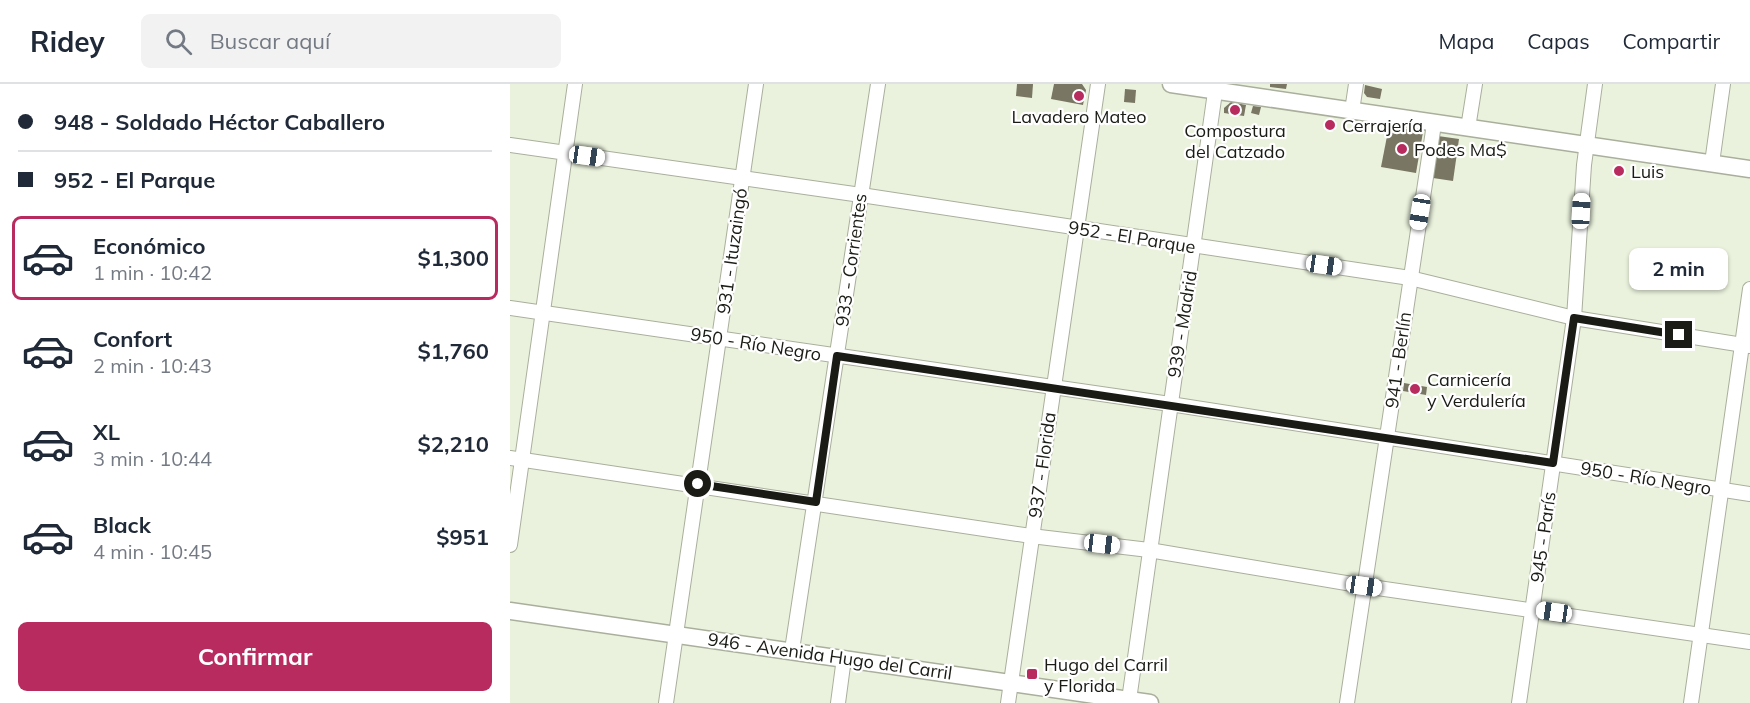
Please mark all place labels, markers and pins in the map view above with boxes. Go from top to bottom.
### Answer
marker: Lavadero Mateo [1072,89,1086,103]
marker: Compostura del Catzado [1228,103,1242,117]
place label: Lavadero Mateo [1011,105,1147,128]
place label: Cerrajería [1342,114,1423,137]
marker: Cerrajería [1323,118,1337,132]
place label: Compostura del Catzado [1184,119,1286,163]
place label: Podes Ma$ [1414,138,1507,161]
marker: Podes Ma$ [1395,142,1409,156]
place label: Luis [1631,160,1664,183]
marker: Luis [1612,164,1626,178]
place label: Carnicería y Verdulería [1427,368,1526,412]
marker: Carnicería y Verdulería [1408,382,1422,396]
place label: Hugo del Carril y Florida [1044,653,1168,697]
marker: Hugo del Carril y Florida [1025,667,1039,681]

